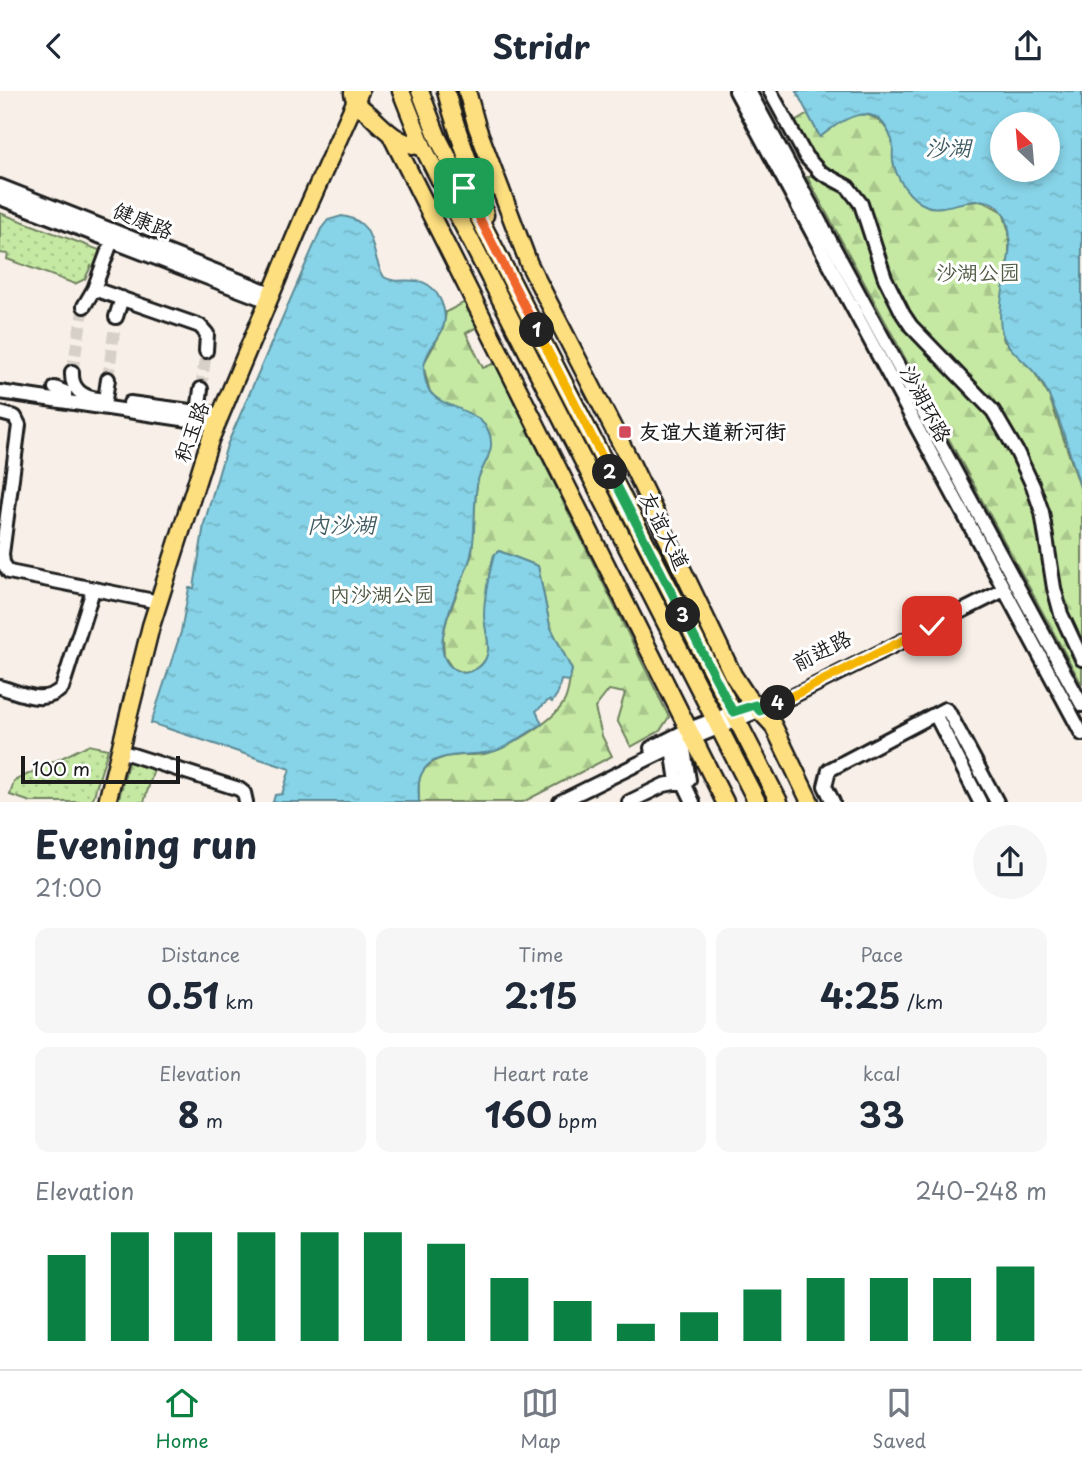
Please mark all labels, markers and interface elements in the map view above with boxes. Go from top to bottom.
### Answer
text: Stridr [492,22,590,70]
icon: back [35,27,73,65]
icon: share [1009,27,1047,65]
north arrow [990,112,1060,182]
map controls [990,112,1060,182]
water label: 沙湖 [925,129,973,164]
pin [434,158,494,218]
icon: arrive [445,169,483,207]
street label: 健康路 [109,193,179,246]
park label: 沙湖公园 [936,255,1020,287]
pin: 1 [520,313,554,347]
text: 1 [532,315,541,343]
street label: 沙湖环路 [893,358,961,448]
street label: 积玉路 [164,396,216,466]
place label: 友谊大道新河街 [639,414,786,446]
marker: 友谊大道新河街 [617,424,633,440]
pin: 2 [592,455,628,489]
text: 2 [603,457,616,485]
street label: 友谊大道 [632,485,699,575]
water label: 内沙湖 [307,506,378,541]
park label: 内沙湖公园 [330,577,435,609]
pin [902,596,962,656]
pin: 3 [666,597,700,633]
text: 3 [676,600,689,628]
icon: check [913,607,951,645]
street label: 前进路 [786,621,856,678]
pin: 4 [760,685,796,721]
text: 4 [771,688,784,716]
scale bar [21,753,180,785]
text: 100 m [32,754,90,782]
text: Evening run [35,815,257,872]
button: share [973,825,1047,899]
text: 21:00 [35,870,102,905]
text: Distance [160,940,240,968]
text: Time [519,940,563,968]
text: Pace [860,940,903,968]
text: 0.51 [147,968,219,1021]
text: 2:15 [504,968,578,1021]
text: 4:25 [820,968,901,1021]
text: km [219,987,254,1015]
text: /km [901,987,943,1015]
text: Elevation [159,1059,241,1087]
text: Heart rate [493,1059,589,1087]
text: kcal [863,1059,901,1087]
text: 8 [178,1087,200,1140]
text: 160 [485,1087,552,1140]
text: 33 [859,1087,905,1140]
text: m [200,1106,223,1134]
text: bpm [552,1106,597,1134]
text: Elevation [35,1173,134,1208]
text: 240–248 m [915,1173,1047,1208]
tab: Home [156,1384,209,1454]
tab: Map [520,1384,561,1454]
tab: Saved [872,1384,926,1454]

